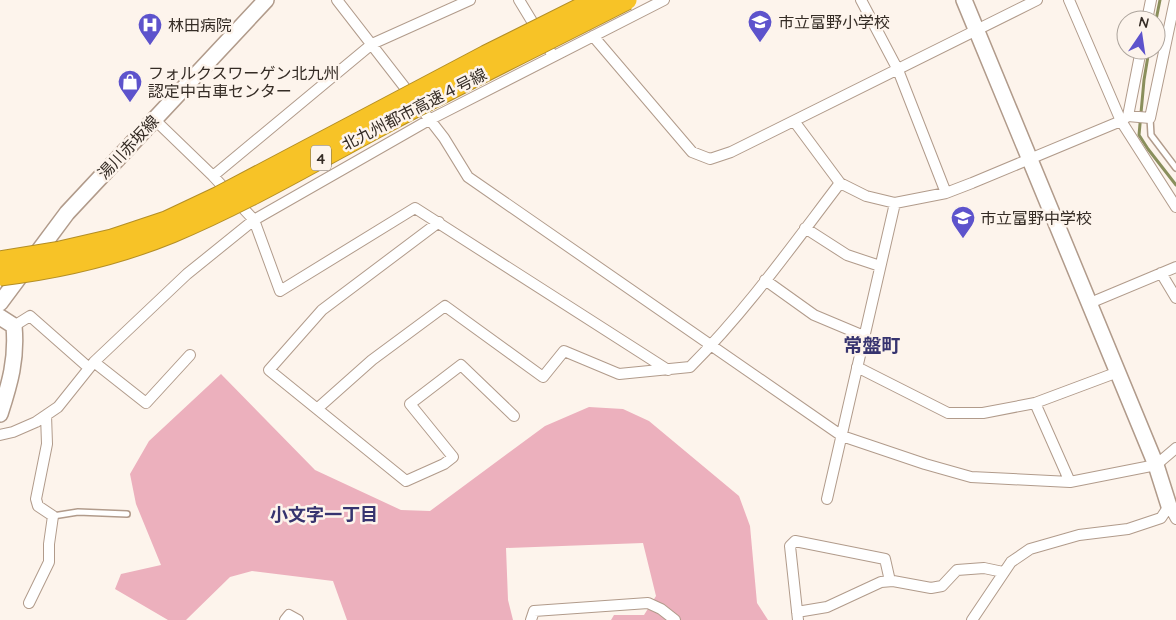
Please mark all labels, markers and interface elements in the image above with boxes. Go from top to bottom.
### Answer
school or university icon: 市立富野小学校 [747,9,773,43]
north arrow [1116,10,1166,60]
hospital icon: 林田病院 [137,12,163,46]
place label: 市立富野小学校 [778,12,890,32]
text: N [1137,12,1151,32]
place label: 林田病院 [168,15,232,35]
place label: フォルクスワーゲン北九州 認定中古車センター [148,63,340,101]
street label: 北九州都市高速４号線 [338,64,490,154]
shop icon: フォルクスワーゲン北九州 認定中古車センター [117,69,143,103]
street label: 湯川赤坂線 [93,111,163,183]
road number: 4 [311,146,331,170]
school or university icon: 市立富野中学校 [950,205,976,239]
place label: 市立富野中学校 [980,208,1092,228]
district label: 常盤町 [843,333,901,357]
district label: 小文字一丁目 [270,503,378,526]

